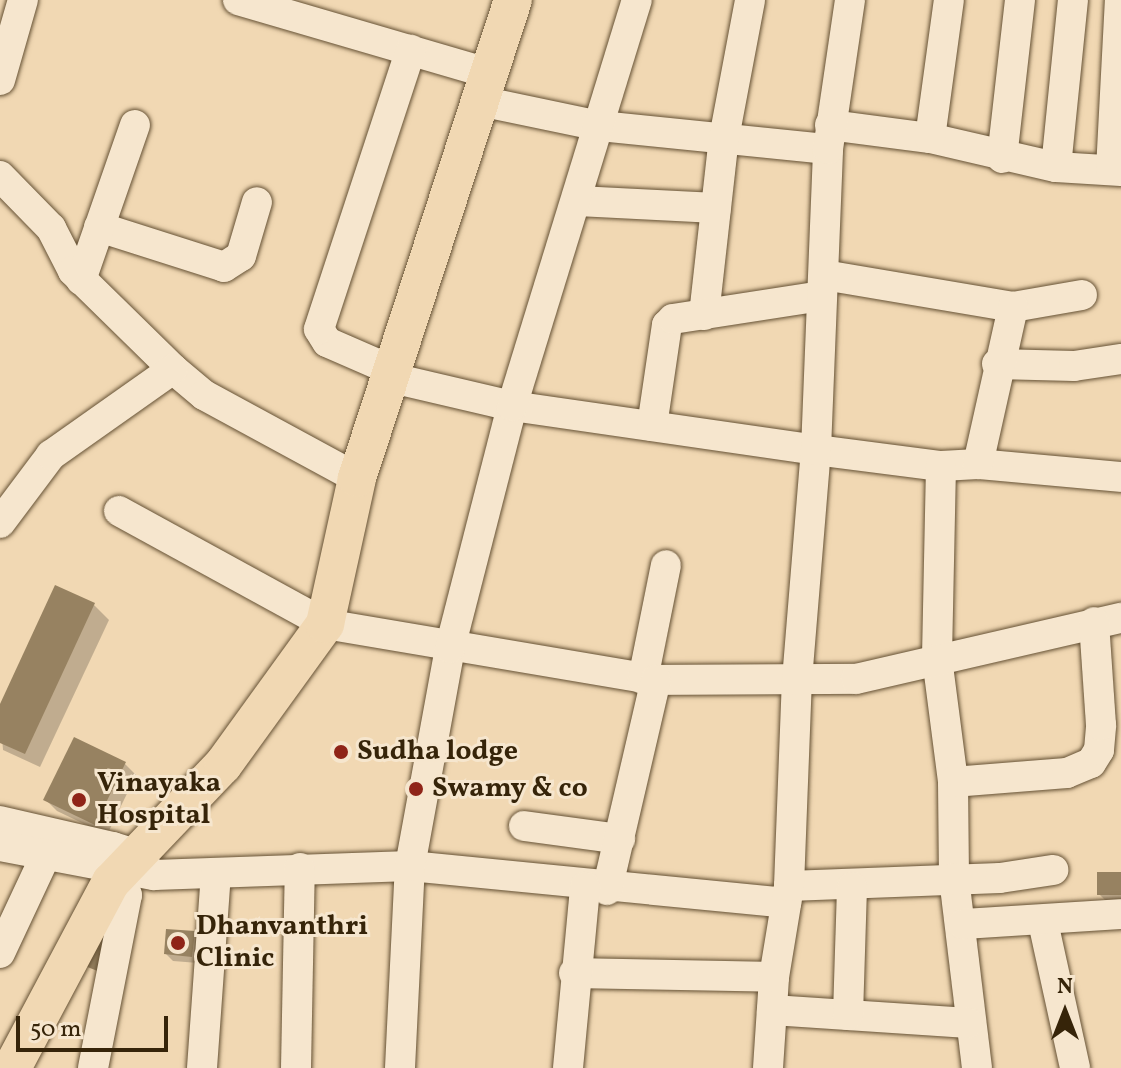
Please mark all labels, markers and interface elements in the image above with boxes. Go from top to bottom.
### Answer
place label: Sudha lodge [357,735,518,769]
marker: Sudha lodge [332,743,350,761]
place label: Vinayaka Hospital [97,767,221,833]
place label: Swamy & co [432,772,588,806]
marker: Swamy & co [407,780,425,798]
marker: Vinayaka Hospital [68,789,90,811]
place label: Dhanvanthri Clinic [196,910,368,976]
marker: Dhanvanthri Clinic [167,932,189,954]
north arrow [1025,972,1105,1052]
text: N [1057,972,1073,1003]
scale bar [20,1000,172,1050]
text: 50 m [30,1013,82,1047]

